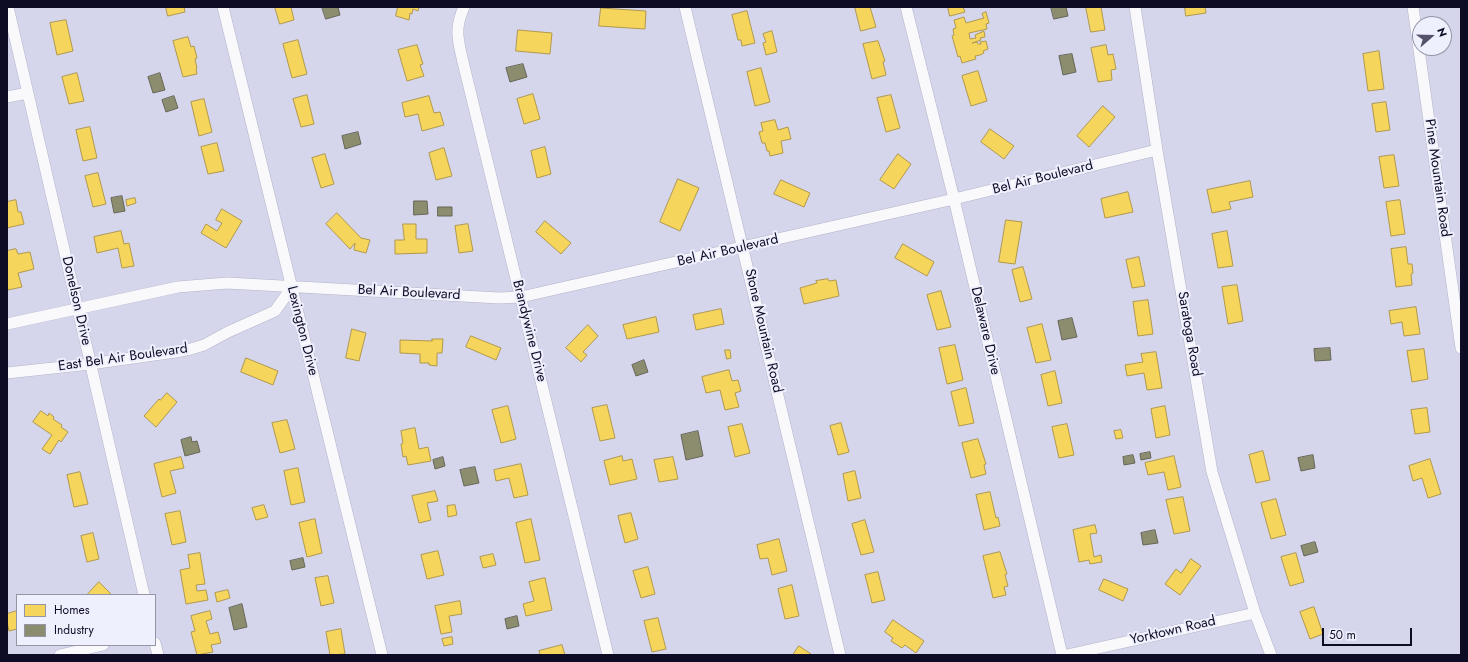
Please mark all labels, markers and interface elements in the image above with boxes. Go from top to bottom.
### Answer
north arrow [1412,16,1452,56]
text: N [1433,25,1451,39]
street label: Pine Mountain Road [1420,118,1454,238]
street label: Bel Air Boulevard [991,157,1095,199]
street label: Bel Air Boulevard [676,231,780,271]
street label: Donelson Drive [58,255,94,347]
street label: Stone Mountain Road [741,267,785,395]
street label: Brandywine Drive [508,278,550,384]
street label: Bel Air Boulevard [357,282,461,304]
street label: Lexington Drive [283,284,321,378]
street label: Delaware Drive [967,285,1003,377]
street label: Saratoga Road [1173,290,1205,378]
street label: East Bel Air Boulevard [57,341,189,375]
legend [16,594,156,646]
text: Homes [54,601,90,619]
street label: Yorktown Road [1129,613,1217,649]
scale bar [1324,620,1414,646]
text: Industry [54,621,94,639]
text: 50 m [1329,626,1356,644]

